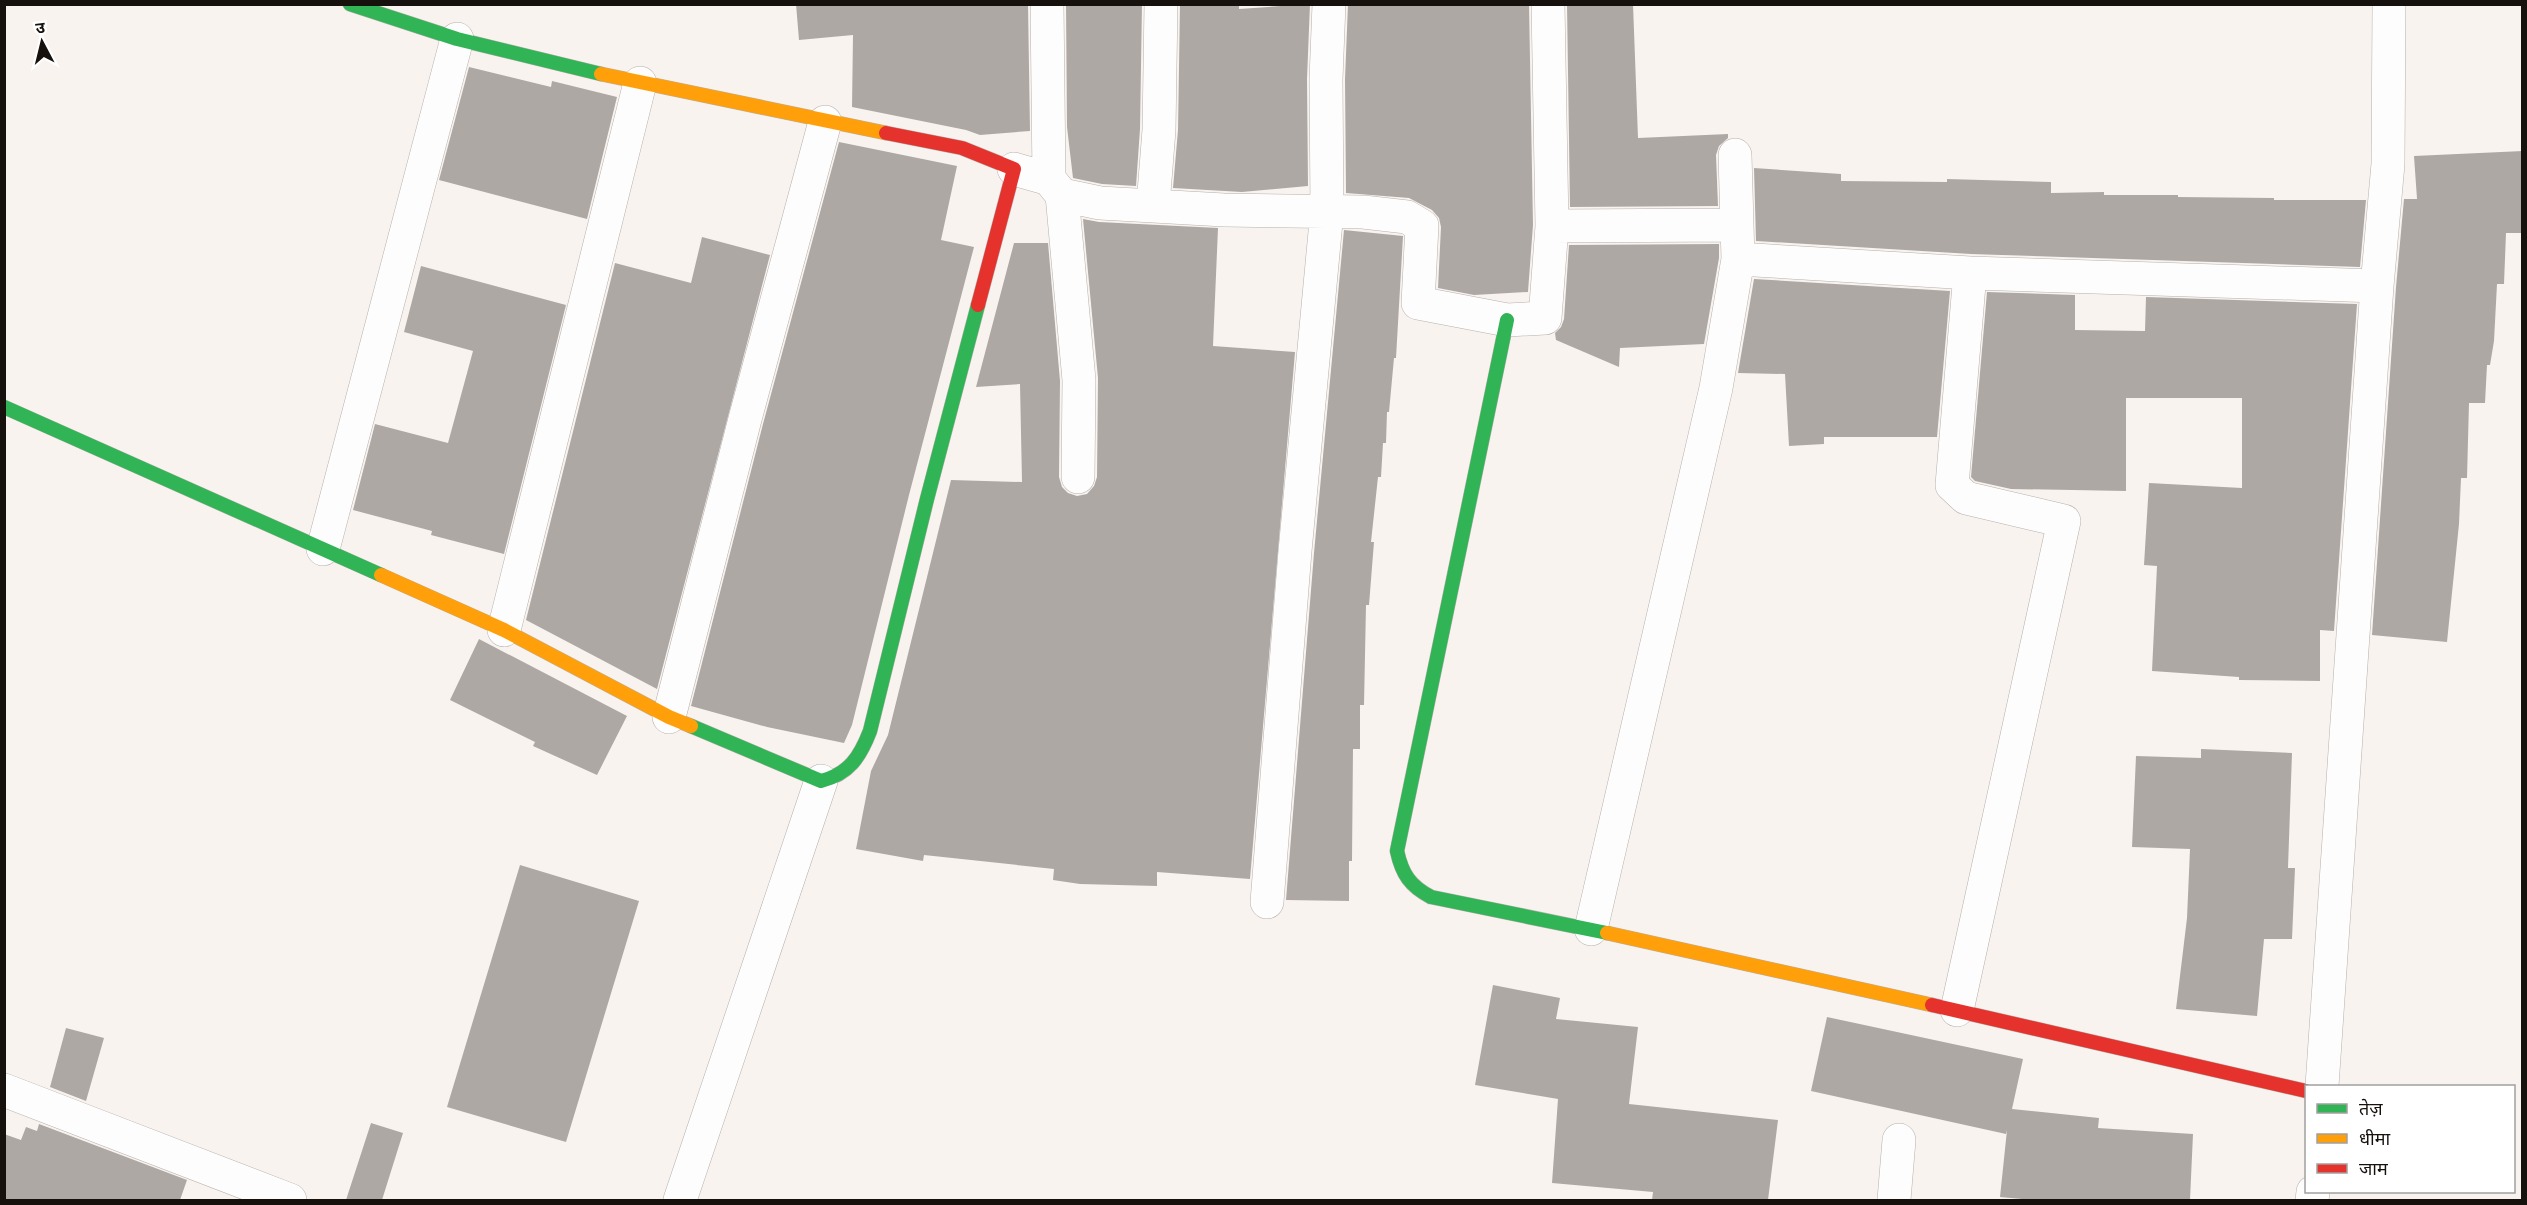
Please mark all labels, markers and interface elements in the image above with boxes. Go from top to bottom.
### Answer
north arrow [12,12,72,72]
text: उ [34,17,47,38]
legend [2305,1085,2515,1193]
text: तेज़ [2359,1097,2383,1120]
text: धीमा [2359,1127,2390,1150]
text: जाम [2359,1157,2389,1180]

